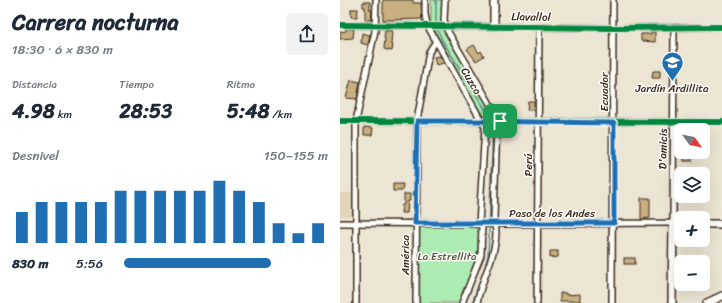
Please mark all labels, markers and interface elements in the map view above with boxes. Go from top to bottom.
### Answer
text: Carrera nocturna [12,3,179,42]
street label: Llavallol [511,7,552,27]
button: share [286,13,328,55]
text: 18:30 · 6 × 830 m [12,38,113,61]
school or university icon: Jardín Ardillita [659,49,685,82]
street label: Cuzco [456,64,487,99]
street label: Ecuador [595,72,614,111]
text: Distancia [12,75,57,94]
text: Tiempo [119,75,154,94]
text: Ritmo [227,75,255,94]
place label: Jardín Ardillita [634,79,709,98]
text: 4.98 [12,94,55,129]
text: 28:53 [119,94,172,129]
text: 5:48 [227,94,269,129]
pin [483,104,517,138]
text: km [55,105,72,124]
text: /km [269,105,292,124]
icon: arrive [489,110,511,132]
north arrow [674,123,710,159]
map controls [674,123,710,291]
street label: D'amicis [653,128,673,170]
text: Desnivel [12,144,59,167]
text: 150–155 m [264,144,328,167]
street label: Perú [519,154,538,176]
button: layers [674,167,710,203]
street label: Paso de los Andes [509,204,596,223]
button: + [674,211,710,247]
street label: América [396,235,415,276]
park label: La Estrellita [418,247,477,266]
text: 830 m [12,252,49,275]
text: 5:56 [76,252,103,275]
button: − [674,255,710,291]

